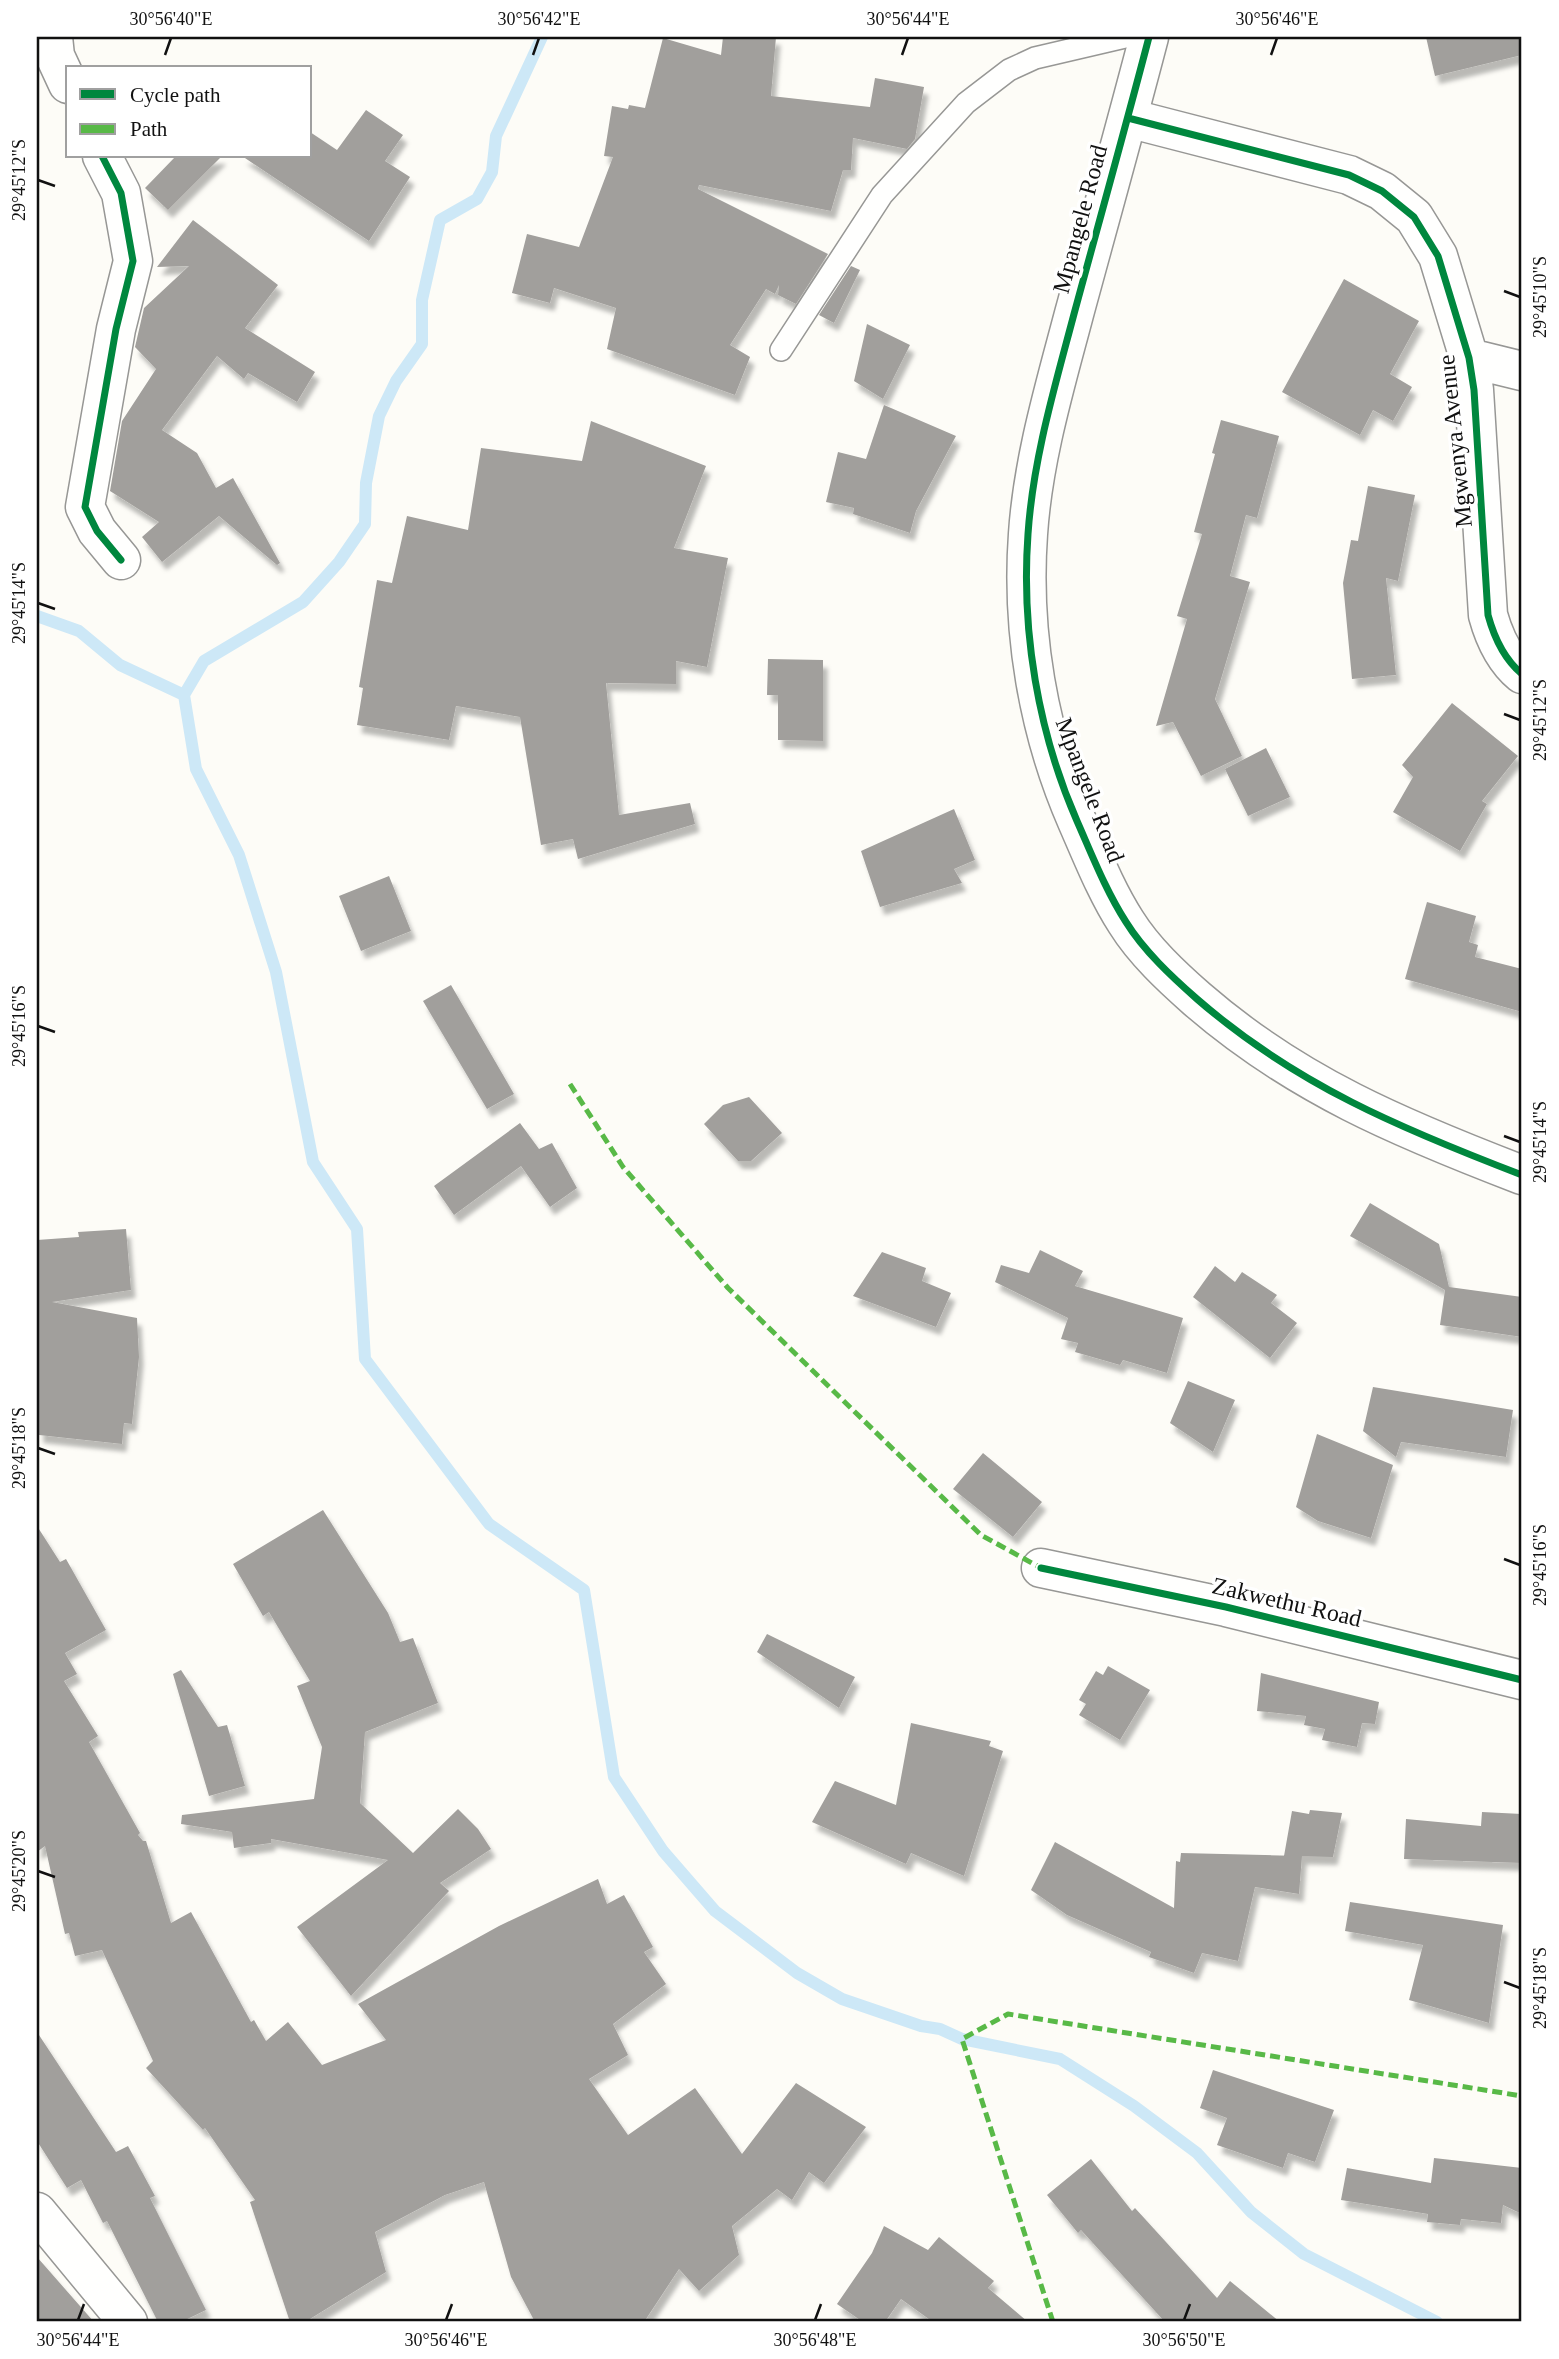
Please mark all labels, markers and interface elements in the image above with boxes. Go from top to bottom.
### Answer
text: 30°56'40"E [130,9,212,29]
text: 30°56'42"E [498,9,580,29]
text: 30°56'44"E [867,9,949,29]
text: 30°56'46"E [1236,9,1318,29]
legend [66,66,312,158]
text: Cycle path [130,83,221,107]
text: Path [130,117,168,141]
text: 29°45'12"S [9,139,29,221]
street label: Mpangele Road [1048,142,1112,296]
text: 29°45'10"S [1530,256,1550,338]
street label: Mgwenya Avenue [1433,353,1477,529]
text: 29°45'14"S [9,562,29,644]
text: 29°45'12"S [1530,679,1550,761]
street label: Mpangele Road [1051,714,1129,866]
text: 29°45'16"S [9,985,29,1067]
text: 29°45'14"S [1530,1101,1550,1183]
text: 29°45'18"S [9,1407,29,1489]
text: 29°45'16"S [1530,1524,1550,1606]
street label: Zakwethu Road [1210,1572,1364,1632]
text: 29°45'20"S [9,1830,29,1912]
text: 29°45'18"S [1530,1947,1550,2029]
text: 30°56'44"E [37,2330,119,2350]
text: 30°56'46"E [405,2330,487,2350]
text: 30°56'48"E [774,2330,856,2350]
text: 30°56'50"E [1143,2330,1225,2350]

